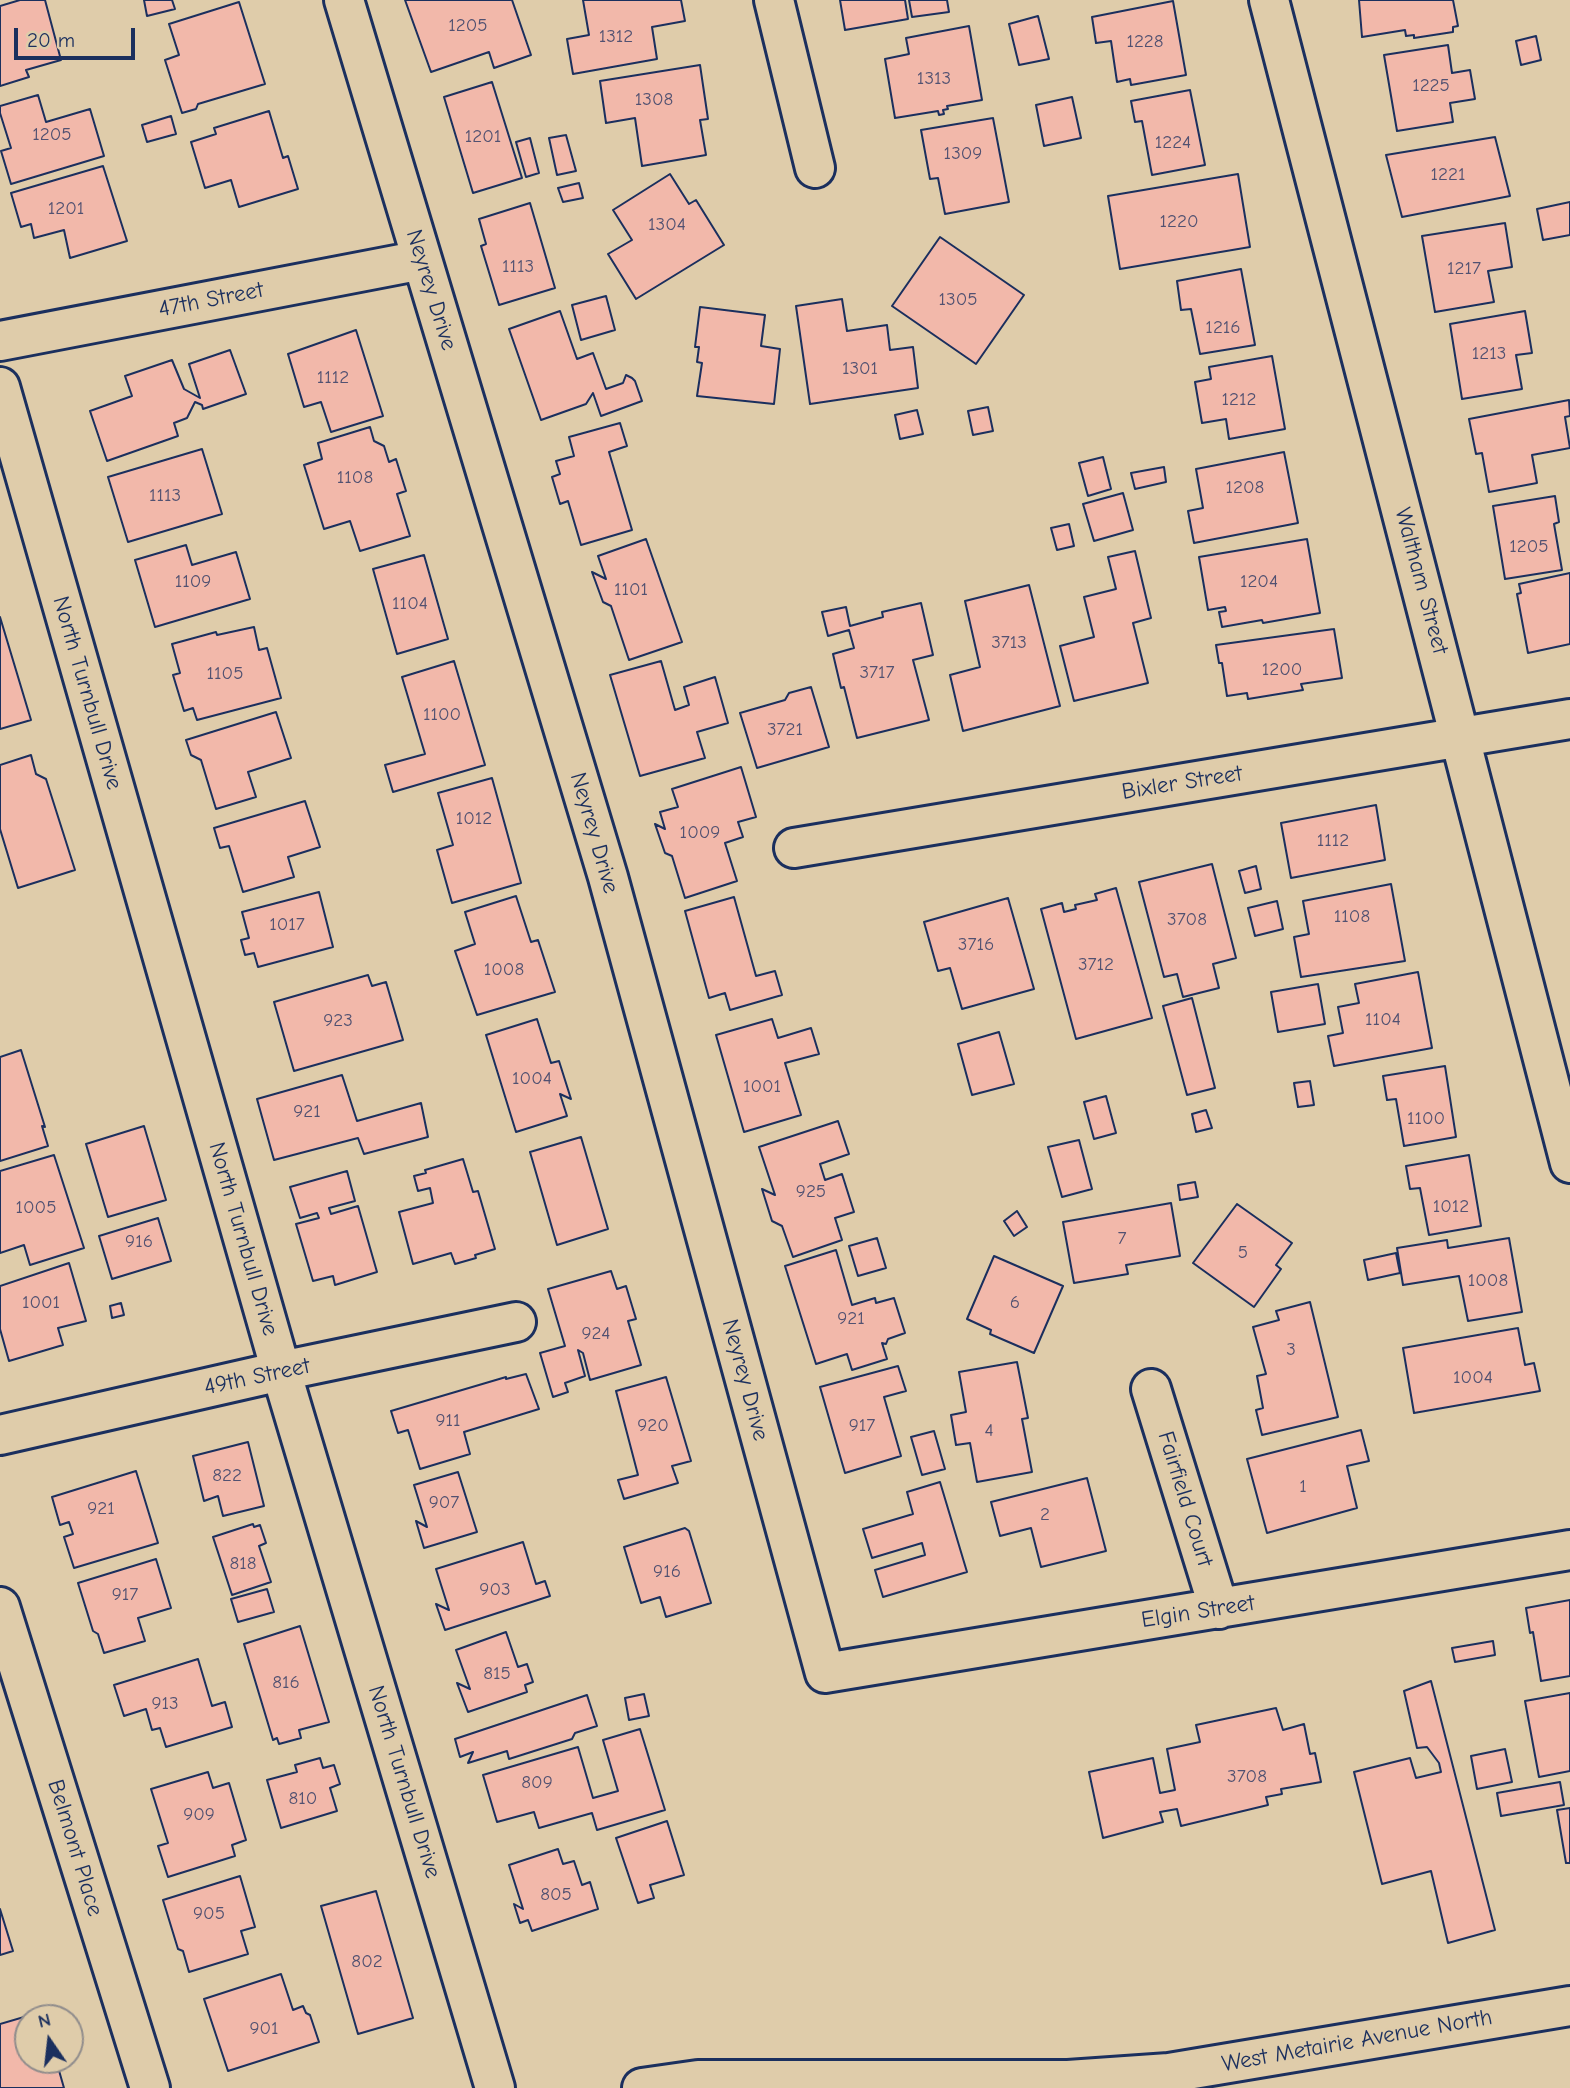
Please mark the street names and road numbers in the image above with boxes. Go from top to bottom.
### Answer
street label: Neyrey Drive [400,226,462,354]
street label: 47th Street [156,276,266,324]
street label: Waltham Street [1388,505,1454,657]
street label: North Turnbull Drive [46,593,128,793]
street label: Bixler Street [1120,760,1244,806]
street label: Neyrey Drive [564,769,624,897]
street label: North Turnbull Drive [202,1139,284,1339]
street label: Neyrey Drive [716,1316,774,1444]
street label: 49th Street [202,1352,312,1402]
street label: Fairfield Court [1151,1428,1219,1570]
street label: Elgin Street [1139,1589,1257,1635]
street label: North Turnbull Drive [362,1682,446,1882]
street label: Belmont Place [41,1776,109,1920]
street label: West Metairie Avenue North [1220,2004,1494,2078]

